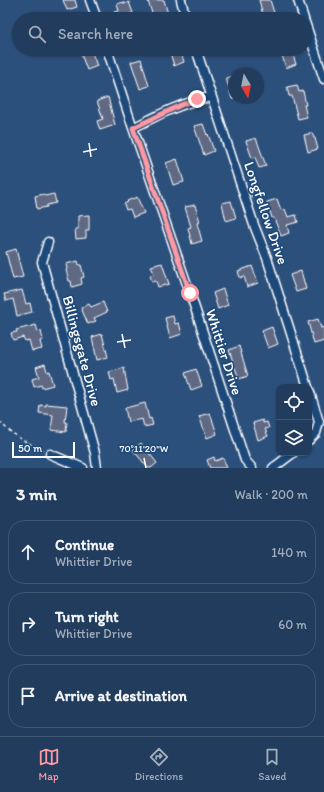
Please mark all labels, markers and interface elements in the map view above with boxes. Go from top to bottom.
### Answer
search box [12,12,312,56]
icon: search [26,23,48,45]
text: Search here [58,25,133,43]
north arrow [228,68,264,104]
route end [188,90,206,108]
street label: Longfellow Drive [240,159,292,267]
route start [181,284,199,302]
street label: Billingsgate Drive [59,294,105,408]
street label: Whittier Drive [202,307,246,397]
map controls [276,384,312,456]
button: locate [276,384,312,420]
button: layers [276,420,312,456]
scale bar [12,440,75,459]
text: 50 m [18,442,42,455]
text: 70°11'20"W [120,442,169,455]
text: 3 min [16,484,57,504]
text: Walk · 200 m [235,487,308,502]
text: Continue [55,536,114,554]
icon: ahead [17,541,39,563]
text: 140 m [271,545,307,560]
text: Whittier Drive [55,554,132,569]
text: Turn right [55,608,119,626]
icon: right [17,613,39,635]
text: 60 m [278,617,307,632]
text: Whittier Drive [55,626,132,641]
icon: arrive [17,685,39,707]
text: Arrive at destination [55,687,187,705]
tab: Map [38,746,60,783]
tab: Directions [135,746,183,783]
tab: Saved [258,746,286,783]

